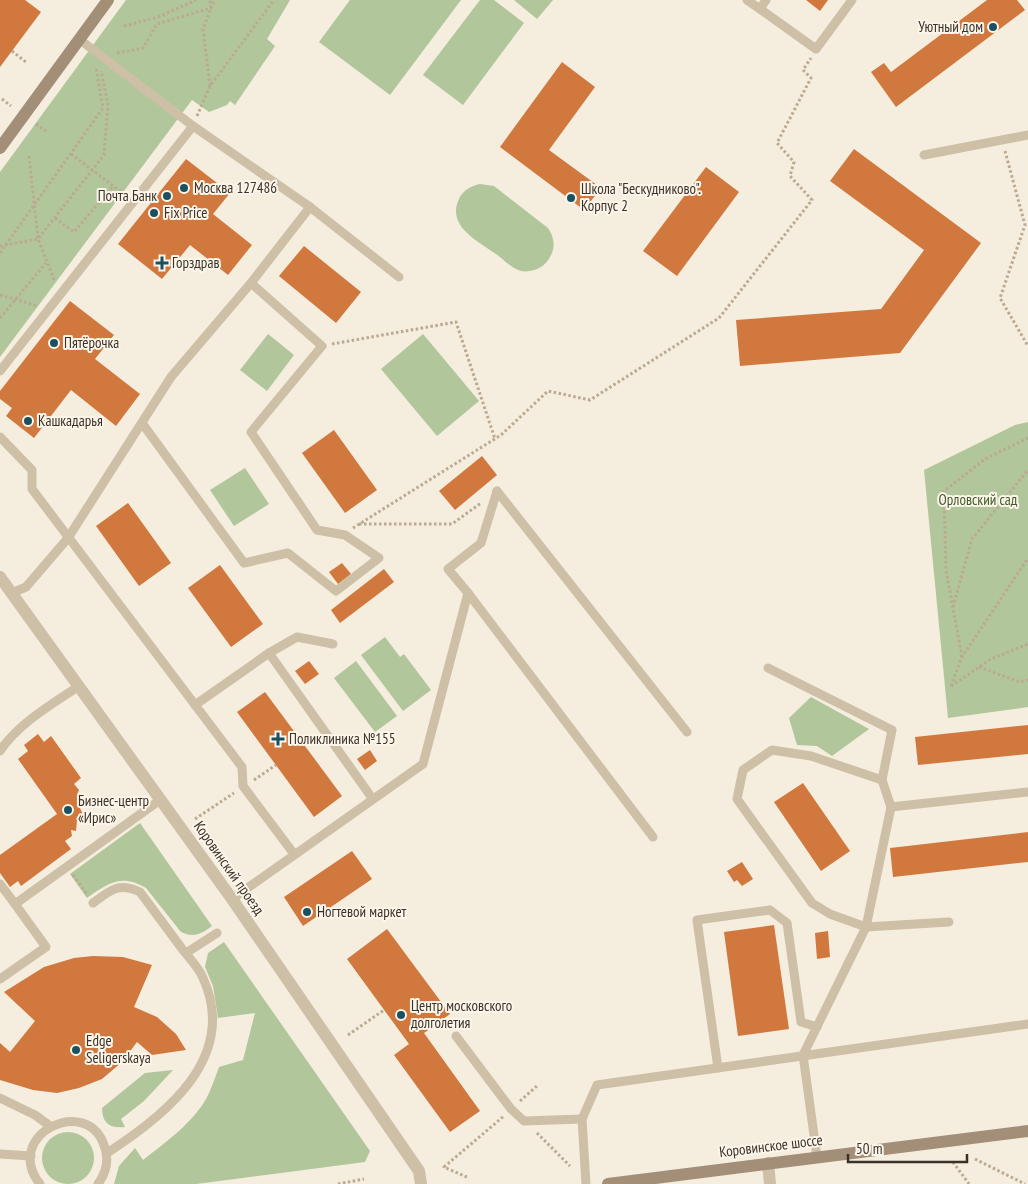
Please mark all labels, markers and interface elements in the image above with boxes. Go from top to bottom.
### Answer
place label: Уютный дом [918,17,983,36]
marker: Уютный дом [987,21,999,33]
place label: Москва 127486 [194,178,277,197]
place label: Школа "Бескудниково". Корпус 2 [581,179,701,215]
marker: Москва 127486 [178,182,190,194]
place label: Почта Банк [98,186,157,205]
marker: Почта Банк [161,190,173,202]
marker: Школа "Бескудниково". Корпус 2 [565,192,577,204]
place label: Fix Price [164,203,207,222]
marker: Fix Price [148,207,160,219]
place label: Горздрав [172,253,219,272]
marker: Горздрав [156,257,168,269]
place label: Пятёрочка [64,333,119,352]
marker: Пятёрочка [48,337,60,349]
place label: Кашкадарья [38,411,103,430]
marker: Кашкадарья [22,415,34,427]
park label: Орловский сад [939,490,1018,509]
place label: Поликлиника №155 [289,729,396,748]
marker: Поликлиника №155 [271,732,285,746]
place label: Бизнес-центр «Ирис» [78,791,149,827]
marker: Бизнес-центр «Ирис» [62,804,74,816]
street label: Коровинский проезд [190,817,269,919]
place label: Ногтевой маркет [317,902,407,921]
marker: Ногтевой маркет [301,906,313,918]
place label: Центр московского долголетия [411,996,512,1032]
marker: Центр московского долголетия [395,1009,407,1021]
place label: Edge Seligerskaya [86,1031,151,1067]
marker: Edge Seligerskaya [70,1044,82,1056]
street label: Коровинское шоссе [718,1130,824,1161]
scale bar [848,1132,967,1164]
text: 50 m [856,1139,882,1158]

